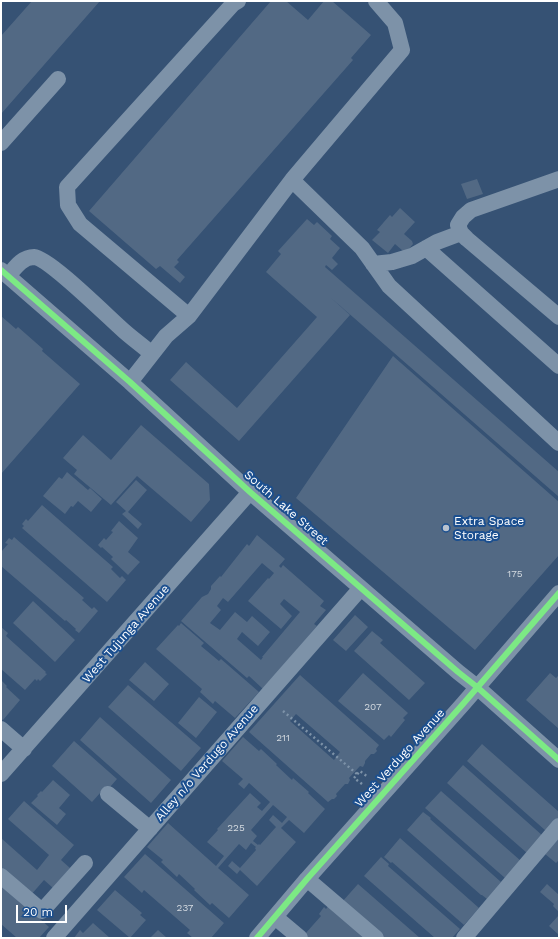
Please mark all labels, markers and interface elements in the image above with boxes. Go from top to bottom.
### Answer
street label: South Lake Street [241,468,331,548]
place label: Extra Space Storage [454,514,524,542]
marker: Extra Space Storage [441,523,451,533]
house number: 175 [507,568,523,580]
street label: West Tujunga Avenue [80,582,172,686]
house number: 207 [364,701,382,713]
street label: Alley n/o Verdugo Avenue [153,702,261,824]
street label: West Verdugo Avenue [352,706,448,810]
house number: 211 [276,732,290,744]
house number: 225 [227,822,245,834]
scale bar [18,897,69,923]
house number: 237 [177,902,193,914]
text: 20 m [23,905,53,919]

